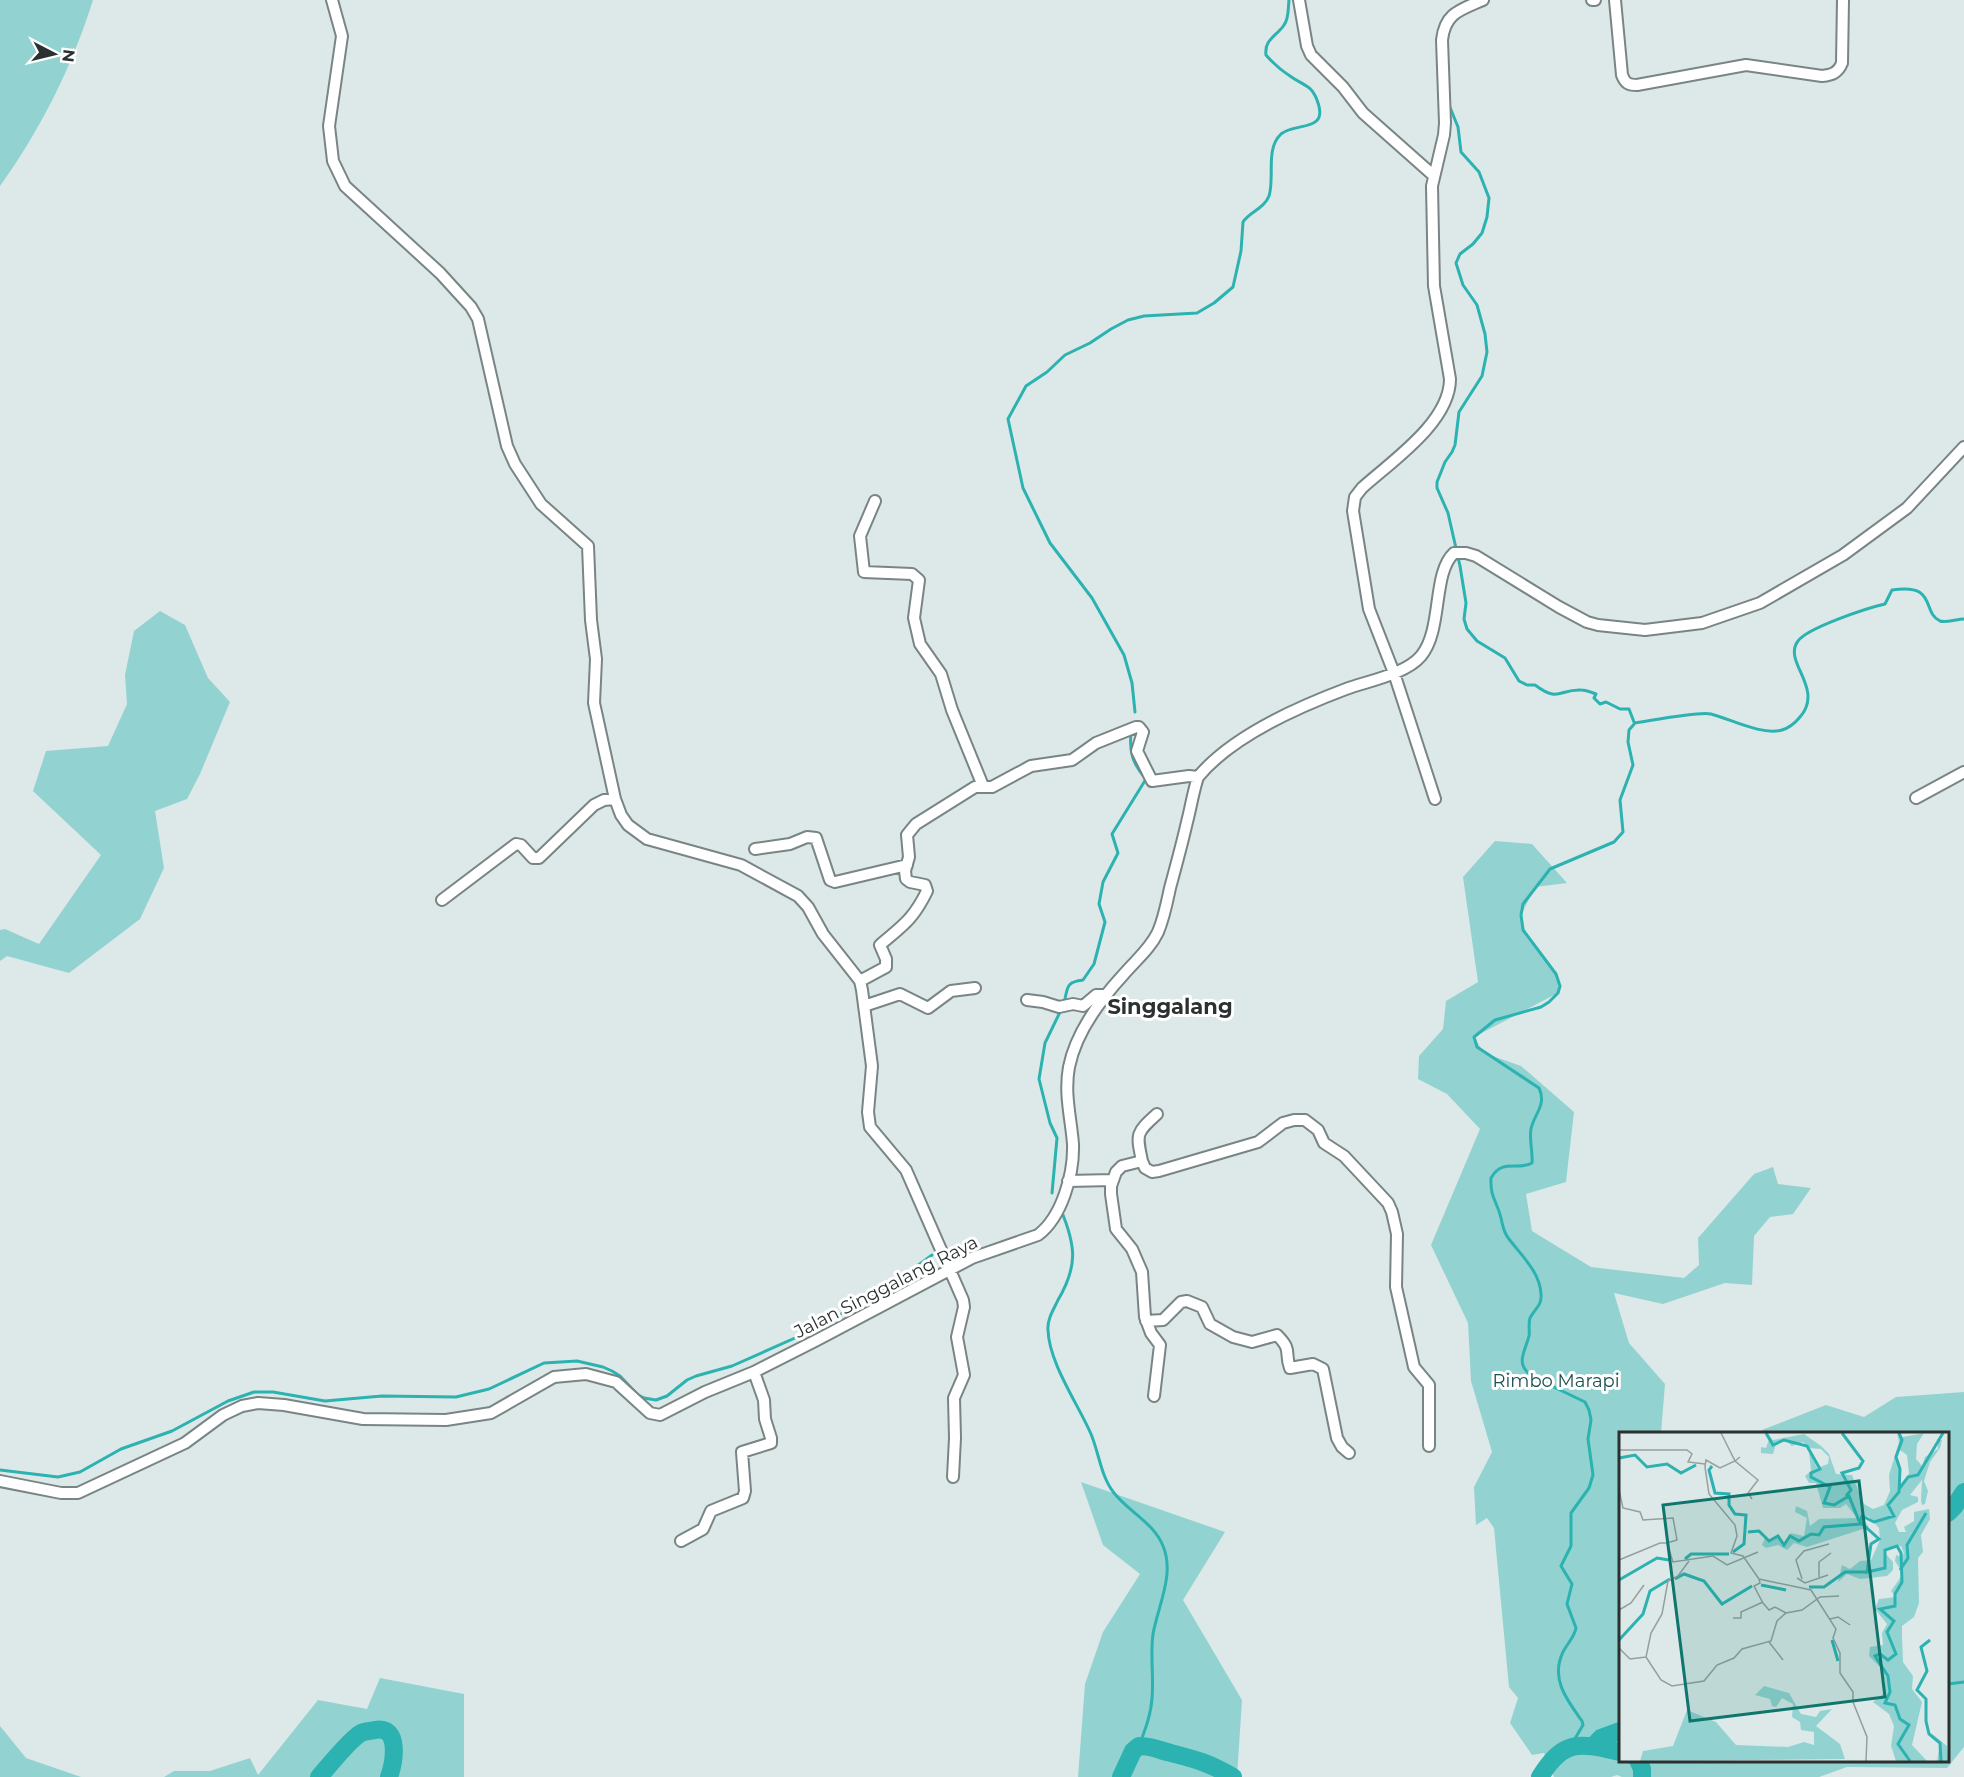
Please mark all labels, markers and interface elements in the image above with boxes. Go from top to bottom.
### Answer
north arrow [24,24,84,84]
text: N [58,48,79,63]
district label: Singgalang [1107,994,1233,1019]
street label: Jalan Singgalang Raya [790,1231,982,1343]
park label: Rimbo Marapi [1492,1370,1620,1392]
inset map [1619,1432,1949,1762]

